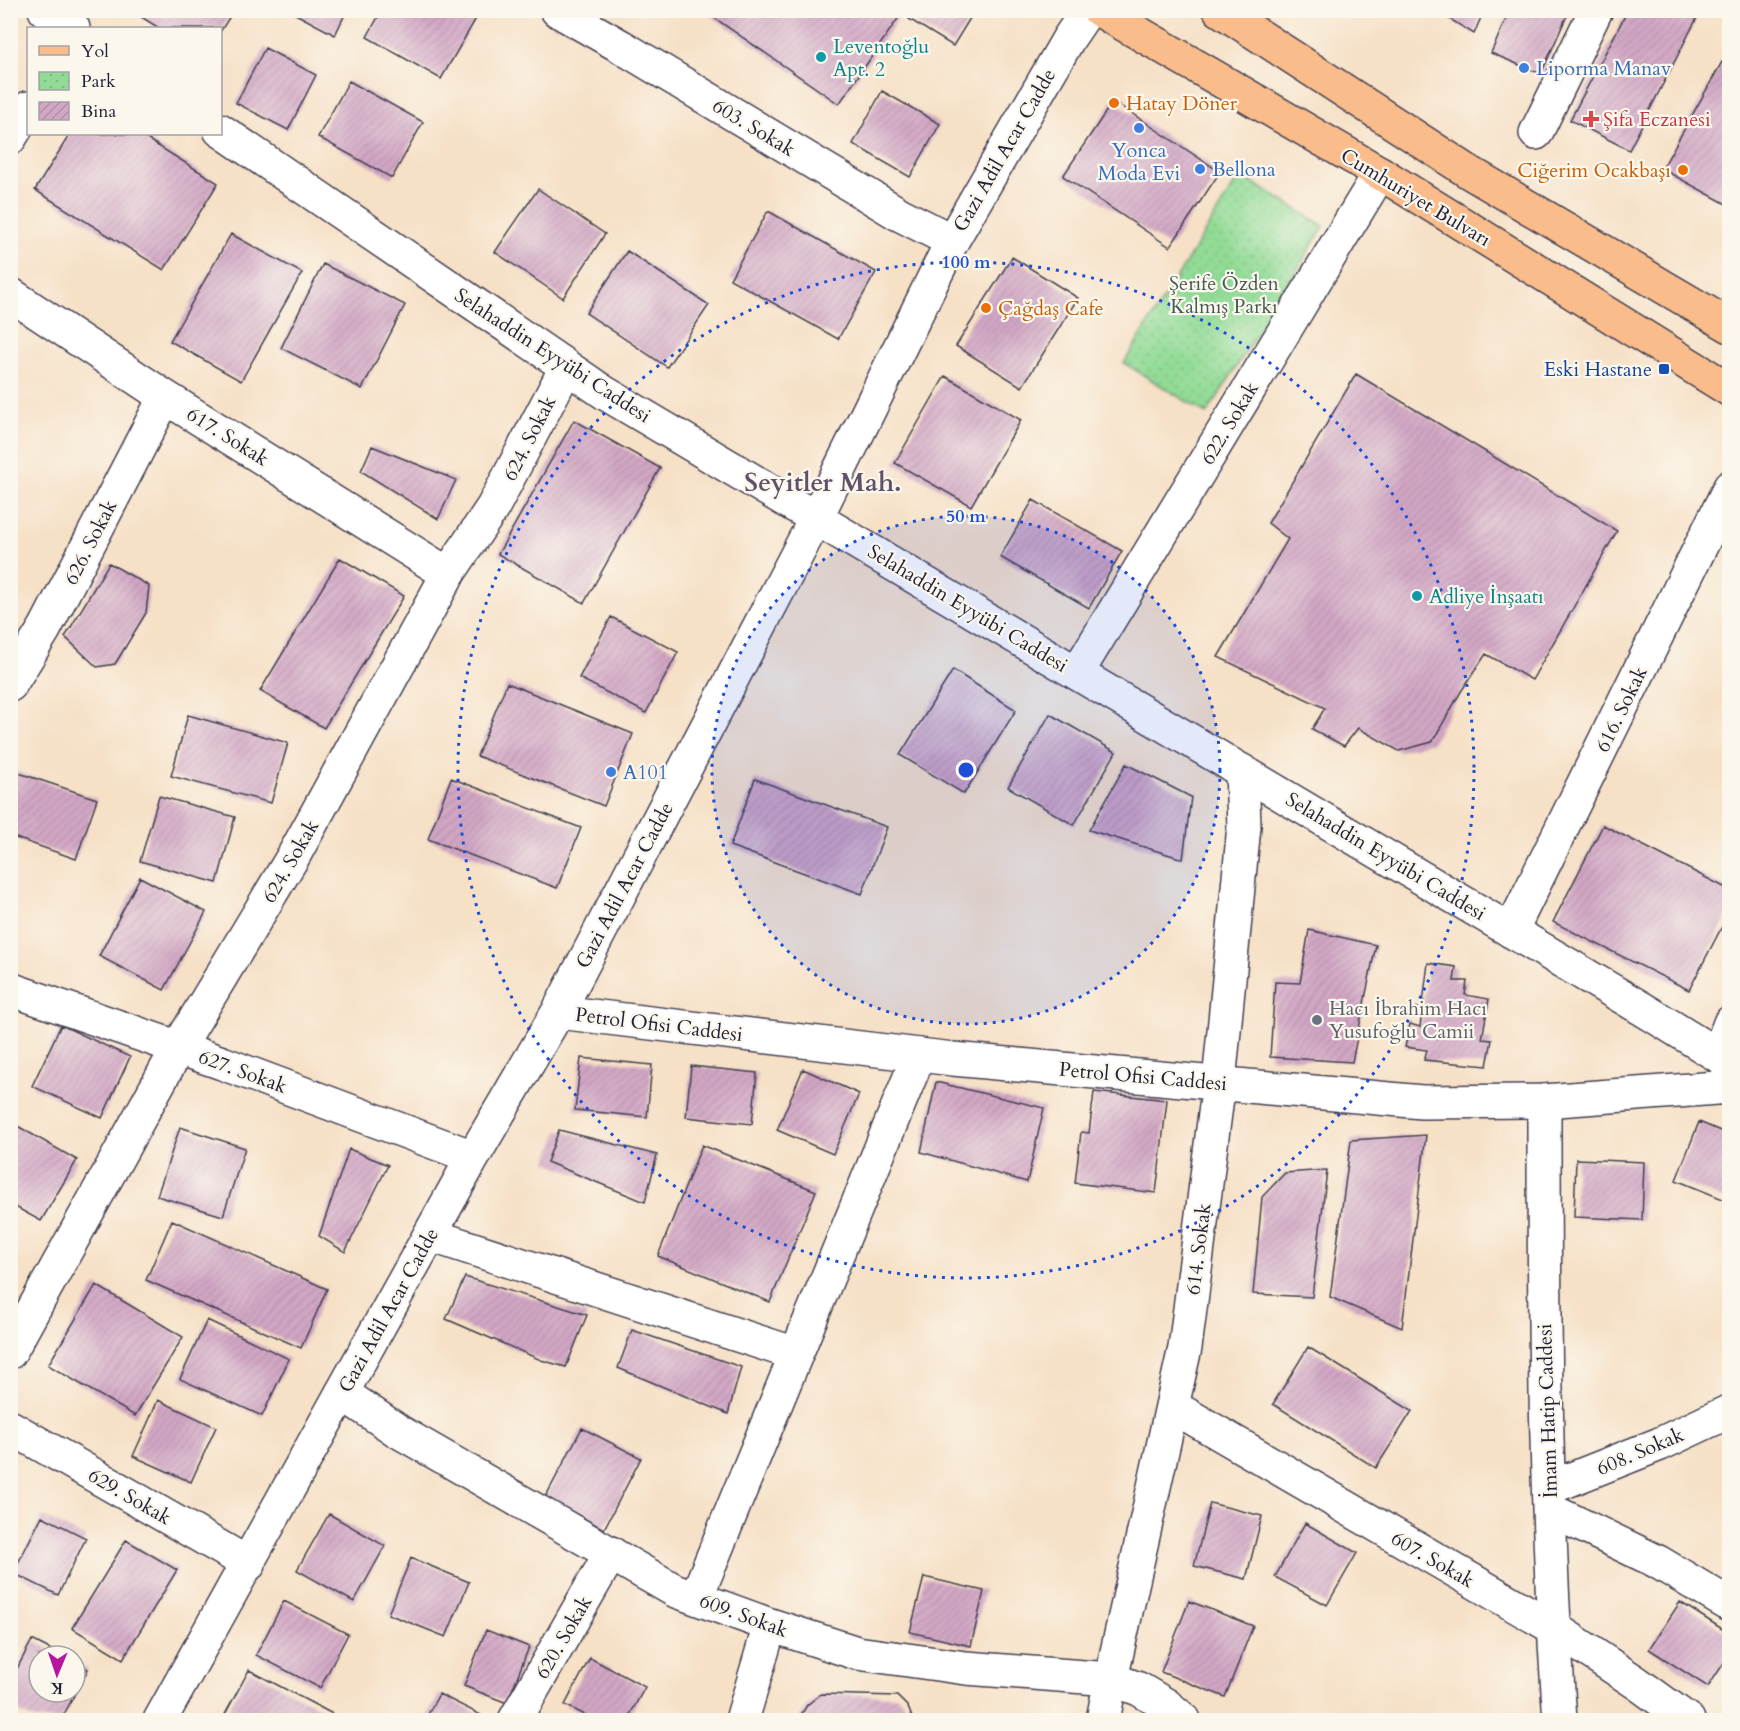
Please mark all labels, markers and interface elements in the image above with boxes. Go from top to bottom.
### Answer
legend [27,27,222,135]
place label: Leventoğlu Apt. 2 [833,33,929,83]
text: Yol [81,39,109,64]
marker: Leventoğlu Apt. 2 [814,50,828,64]
place label: Liporma Manav [1536,55,1672,82]
marker: Liporma Manav [1517,61,1531,75]
street label: Gazi Adil Acar Cadde [947,64,1062,237]
text: Park [81,69,116,94]
place label: Hatay Döner [1126,90,1238,117]
street label: 603. Sokak [707,92,800,163]
marker: Hatay Döner [1107,96,1121,110]
text: Bina [81,99,117,124]
place label: Şifa Eczanesi [1603,106,1711,133]
marker: Şifa Eczanesi [1584,112,1598,126]
marker: Yonca Moda Evi [1132,121,1146,135]
place label: Yonca Moda Evi [1098,137,1181,187]
street label: Cumhuriyet Bulvarı [1336,142,1496,253]
place label: Bellona [1212,156,1276,183]
place label: Ciğerim Ocakbaşı [1517,157,1671,184]
marker: Bellona [1193,162,1207,176]
marker: Ciğerim Ocakbaşı [1676,163,1690,177]
text: 100 m [941,250,991,275]
park label: Şerife Özden Kalmış Parkı [1169,270,1280,320]
street label: Selahaddin Eyyübi Caddesi [449,282,656,429]
place label: Çağdaş Cafe [998,295,1104,322]
marker: Çağdaş Cafe [979,301,993,315]
place label: Eski Hastane [1544,356,1652,383]
marker: Eski Hastane [1657,362,1671,376]
street label: 622. Sokak [1194,377,1265,470]
street label: 624. Sokak [497,391,563,485]
street label: 617. Sokak [182,401,274,472]
district label: Seyitler Mah. [744,465,902,500]
street label: 626. Sokak [58,495,124,589]
text: 50 m [946,504,986,529]
street label: Selahaddin Eyyübi Caddesi [863,538,1073,679]
place label: Adliye İnşaatı [1429,583,1544,610]
marker: Adliye İnşaatı [1410,589,1424,603]
street label: 616. Sokak [1589,662,1654,757]
place label: A101 [623,759,668,786]
centre of rings [956,760,976,780]
marker: A101 [604,765,618,779]
street label: Selahaddin Eyyübi Caddesi [1281,786,1491,927]
street label: Gazi Adil Acar Cadde [569,798,680,973]
street label: 624. Sokak [256,814,325,908]
place label: Hacı İbrahim Hacı Yusufoğlu Camii [1329,995,1487,1045]
street label: Petrol Ofisi Caddesi [574,1001,745,1048]
marker: Hacı İbrahim Hacı Yusufoğlu Camii [1310,1013,1324,1027]
street label: 627. Sokak [195,1043,291,1100]
street label: Petrol Ofisi Caddesi [1058,1056,1229,1097]
street label: 614. Sokak [1179,1201,1218,1296]
street label: Gazi Adil Acar Cadde [332,1223,445,1397]
street label: İmam Hatip Caddesi [1531,1323,1564,1499]
street label: 608. Sokak [1593,1421,1688,1482]
street label: 629. Sokak [83,1462,177,1531]
street label: 607. Sokak [1386,1525,1480,1594]
street label: 609. Sokak [696,1587,792,1644]
street label: 620. Sokak [529,1590,598,1684]
north arrow [27,1644,87,1704]
text: K [50,1677,63,1699]

